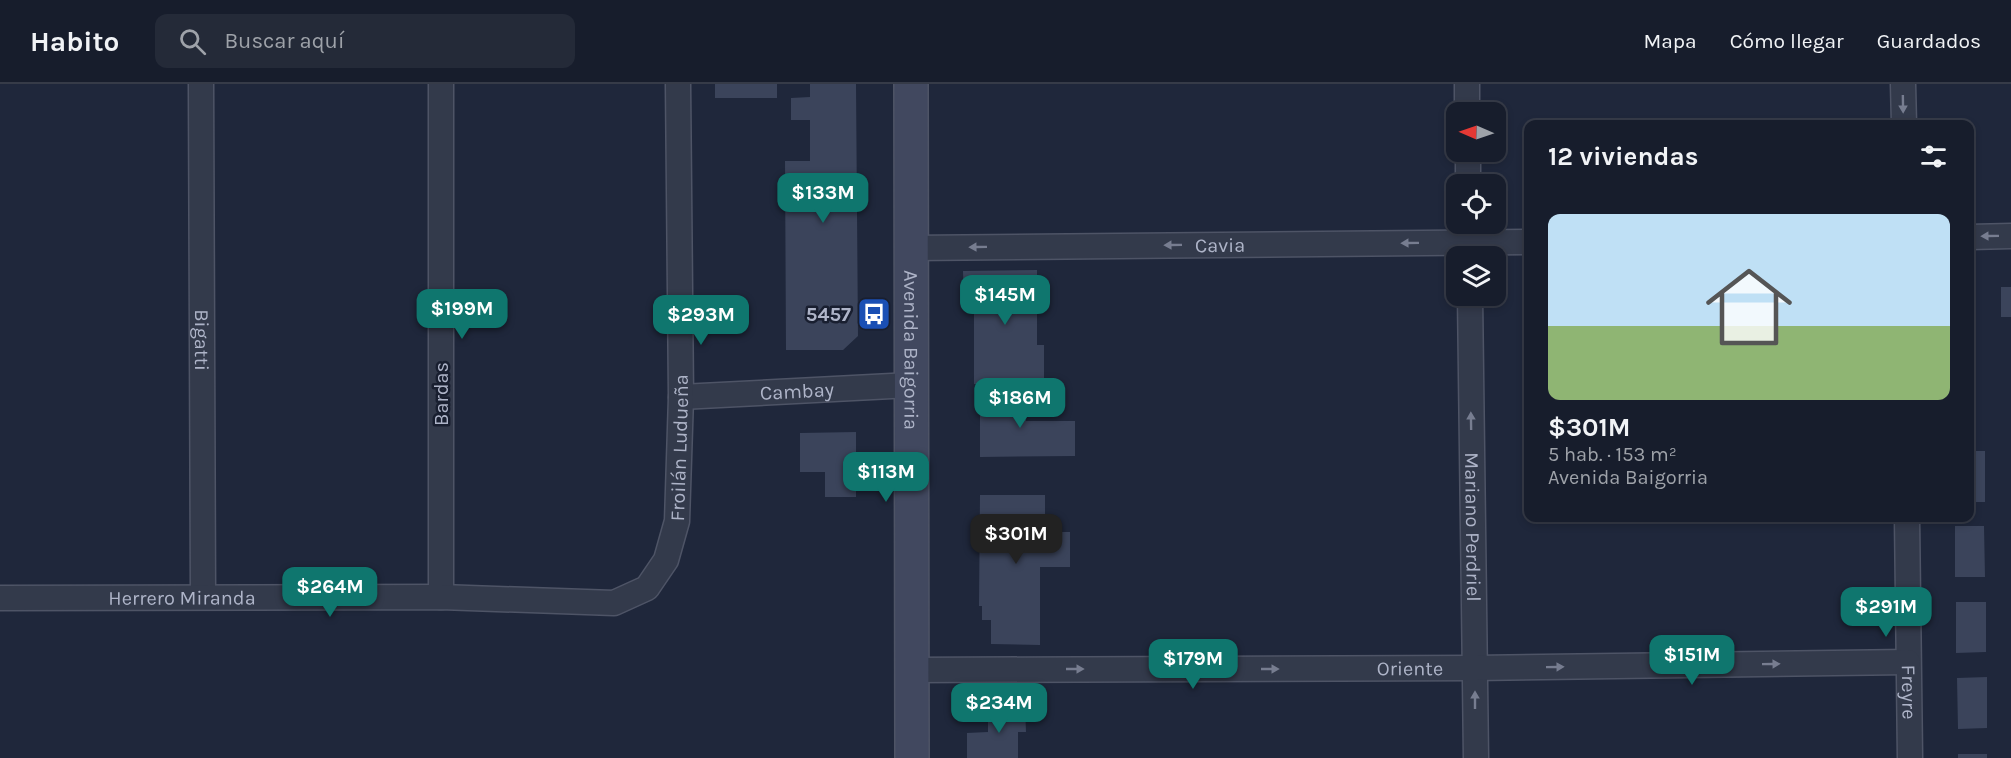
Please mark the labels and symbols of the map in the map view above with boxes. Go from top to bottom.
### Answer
one-way arrow [1899,95,1908,114]
north arrow [1446,102,1506,162]
pin: $133M [781,173,865,224]
one-way arrow [1981,231,2000,241]
street label: Cavia [1195,233,1245,257]
one-way arrow [1401,238,1420,248]
one-way arrow [1164,240,1183,250]
one-way arrow [969,242,988,252]
street label: Avenida Baigorria [900,270,923,430]
pin: $145M [963,275,1047,326]
pin: $199M [420,289,504,340]
pin: $293M [659,295,743,346]
bus stop icon: 5457 [856,296,892,332]
place label: 5457 [806,303,851,326]
street label: Bigatti [190,309,214,371]
street label: Bardas [430,362,453,426]
street label: Froilán Ludueña [666,374,693,522]
street label: Cambay [759,378,834,404]
pin: $186M [978,378,1062,429]
one-way arrow [1467,411,1476,430]
pin: $113M [844,452,928,503]
street label: Mariano Perdriel [1461,452,1485,602]
pin: $301M [974,514,1058,565]
pin: $264M [288,567,372,618]
street label: Herrero Miranda [108,586,256,609]
pin: $291M [1844,587,1928,638]
pin: $151M [1650,635,1734,686]
pin: $179M [1151,639,1235,690]
street label: Oriente [1377,657,1443,680]
one-way arrow [1761,659,1780,669]
one-way arrow [1545,662,1564,672]
one-way arrow [1066,664,1085,674]
one-way arrow [1261,664,1280,674]
street label: Freyre [1897,664,1921,720]
pin: $234M [957,683,1041,734]
one-way arrow [1470,690,1480,709]

